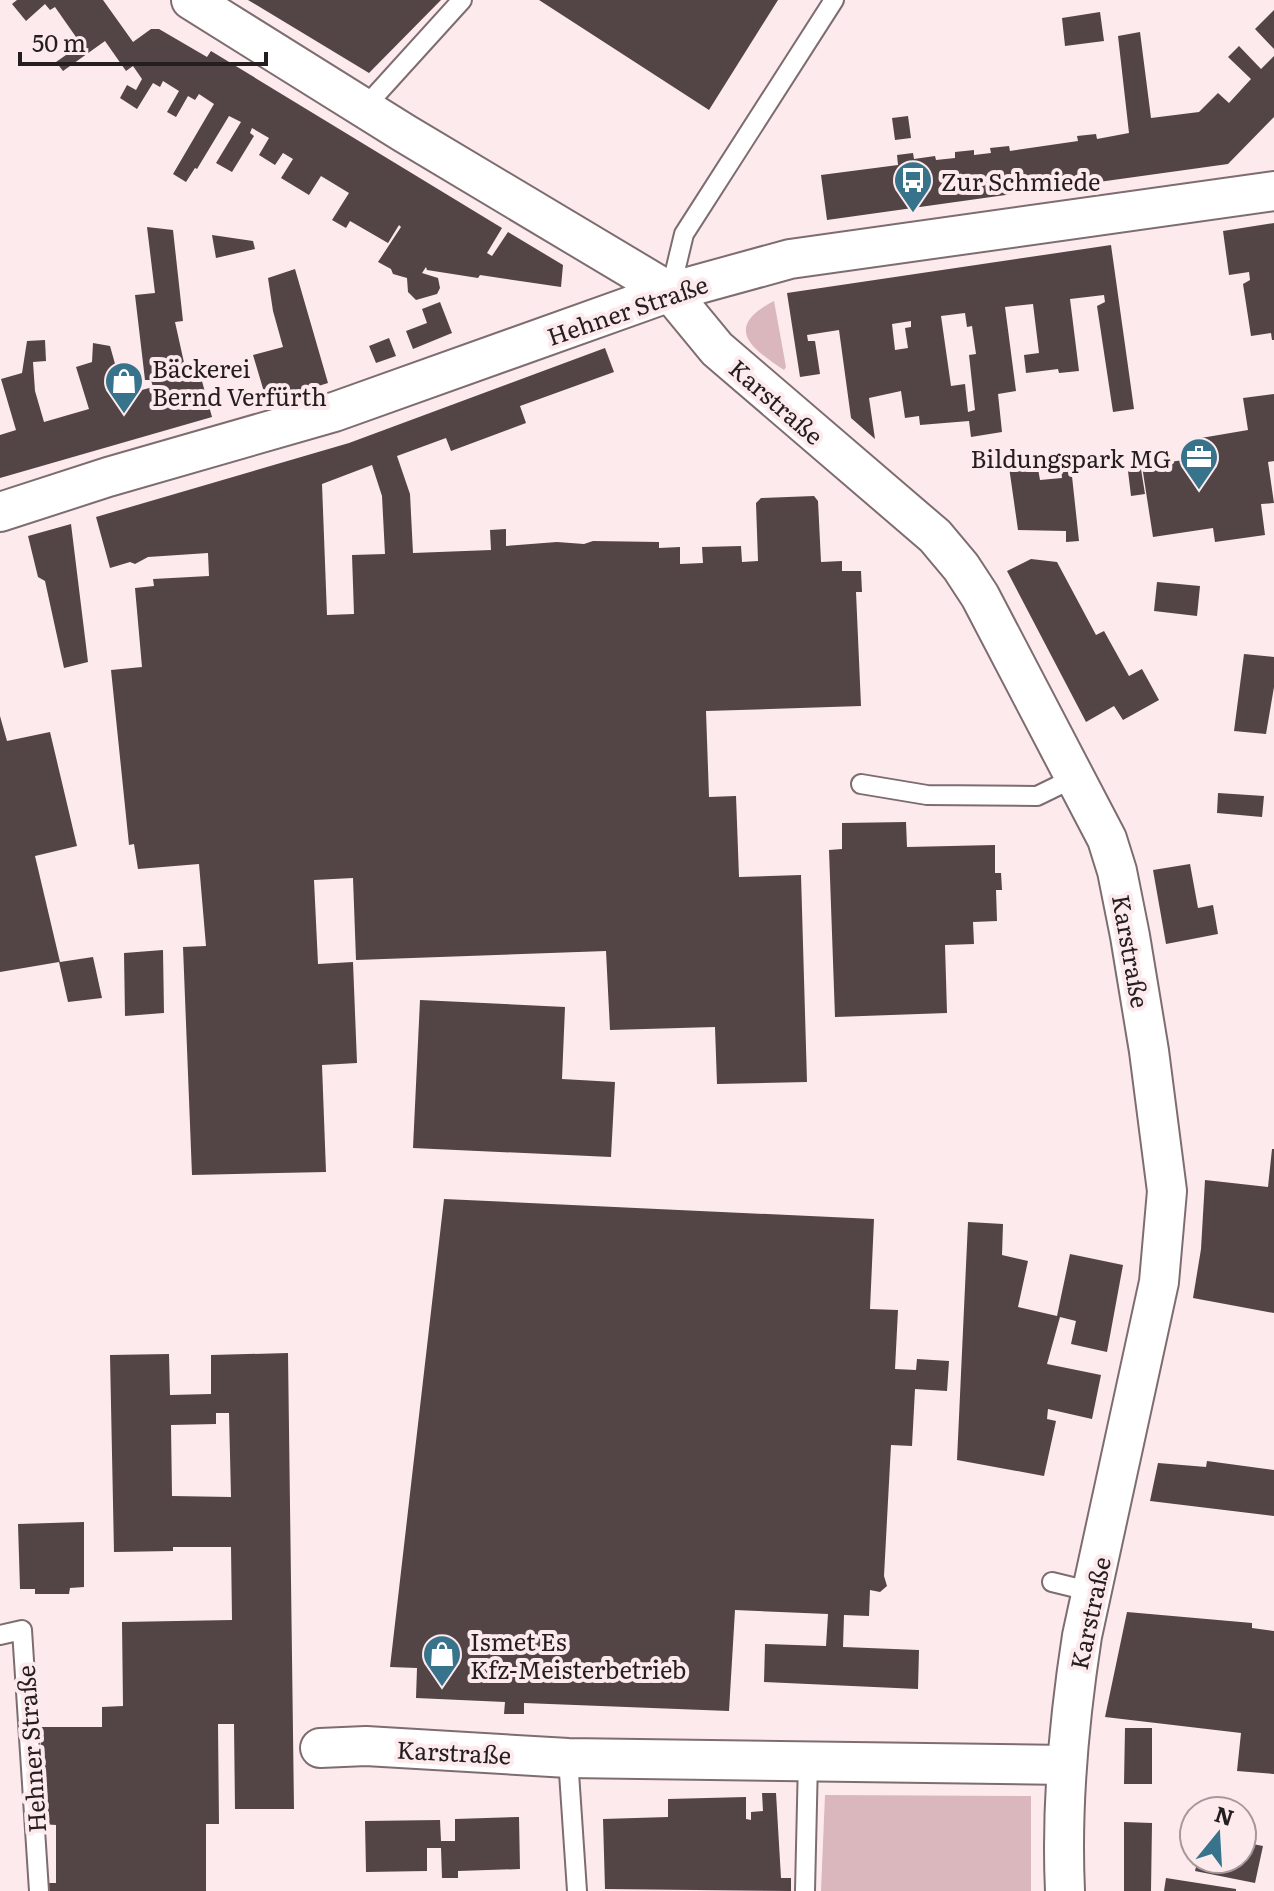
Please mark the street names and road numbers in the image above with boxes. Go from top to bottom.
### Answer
street label: Hehner Straße [542,265,712,353]
street label: Karstraße [722,350,832,452]
street label: Karstraße [1105,892,1159,1010]
street label: Karstraße [1060,1553,1118,1673]
street label: Hehner Straße [7,1664,53,1834]
street label: Karstraße [396,1731,512,1771]

